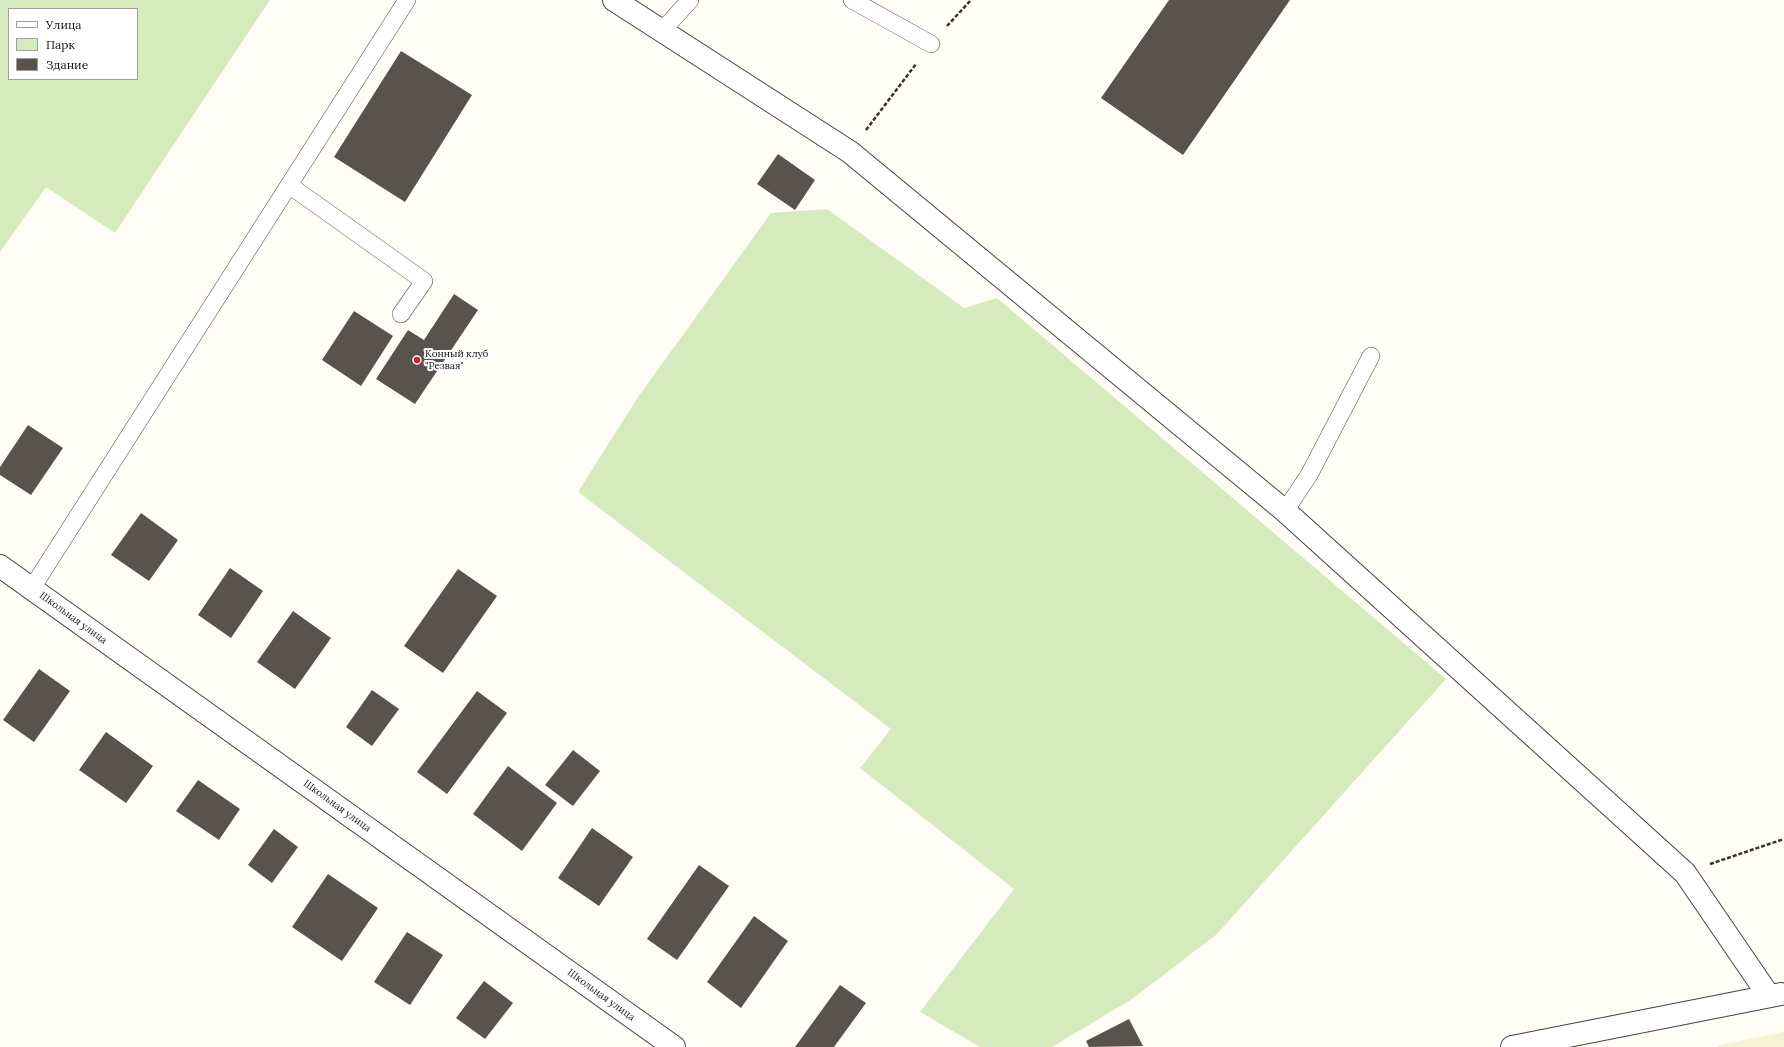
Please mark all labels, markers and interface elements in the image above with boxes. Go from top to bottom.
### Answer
legend [8,8,138,80]
text: Улица [46,17,82,32]
text: Парк [46,37,75,52]
text: Здание [46,57,88,72]
place label: Конный клуб "Резвая" [425,348,488,372]
marker: Конный клуб "Резвая" [412,355,422,365]
street label: Школьная улица [37,590,109,646]
street label: Школьная улица [301,778,373,834]
street label: Школьная улица [565,967,637,1023]

